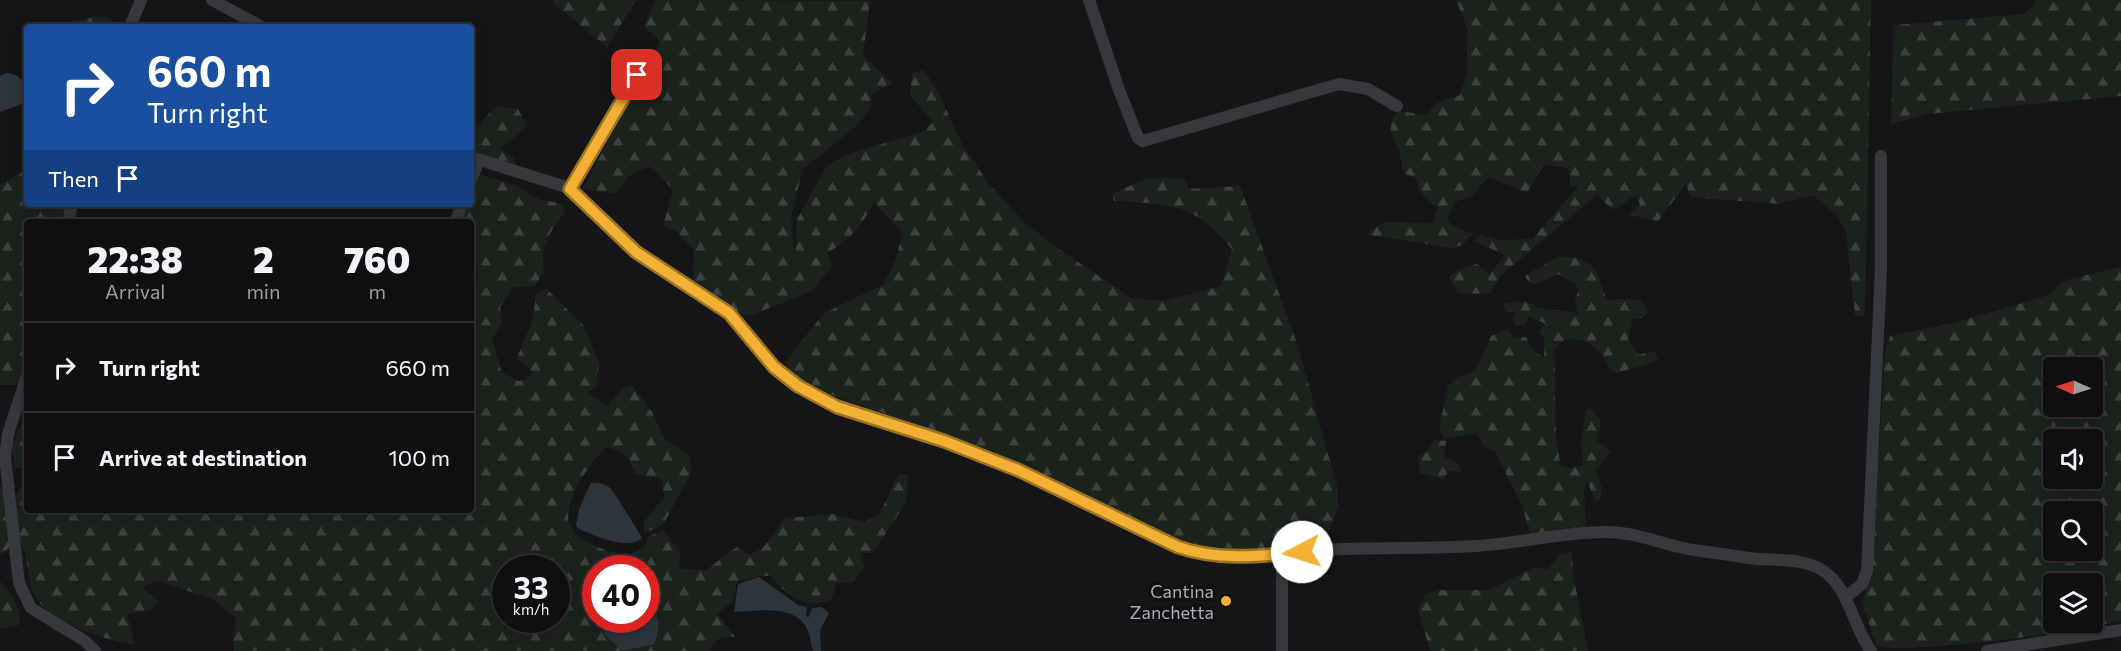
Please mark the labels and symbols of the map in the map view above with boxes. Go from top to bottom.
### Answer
pin [611,49,662,100]
north arrow [2043,357,2103,417]
position arrow [1270,520,1334,584]
speed limit sign: 40 [582,555,660,633]
place label: Cantina Zanchetta [1129,580,1214,623]
marker: Cantina Zanchetta [1219,594,1233,608]

